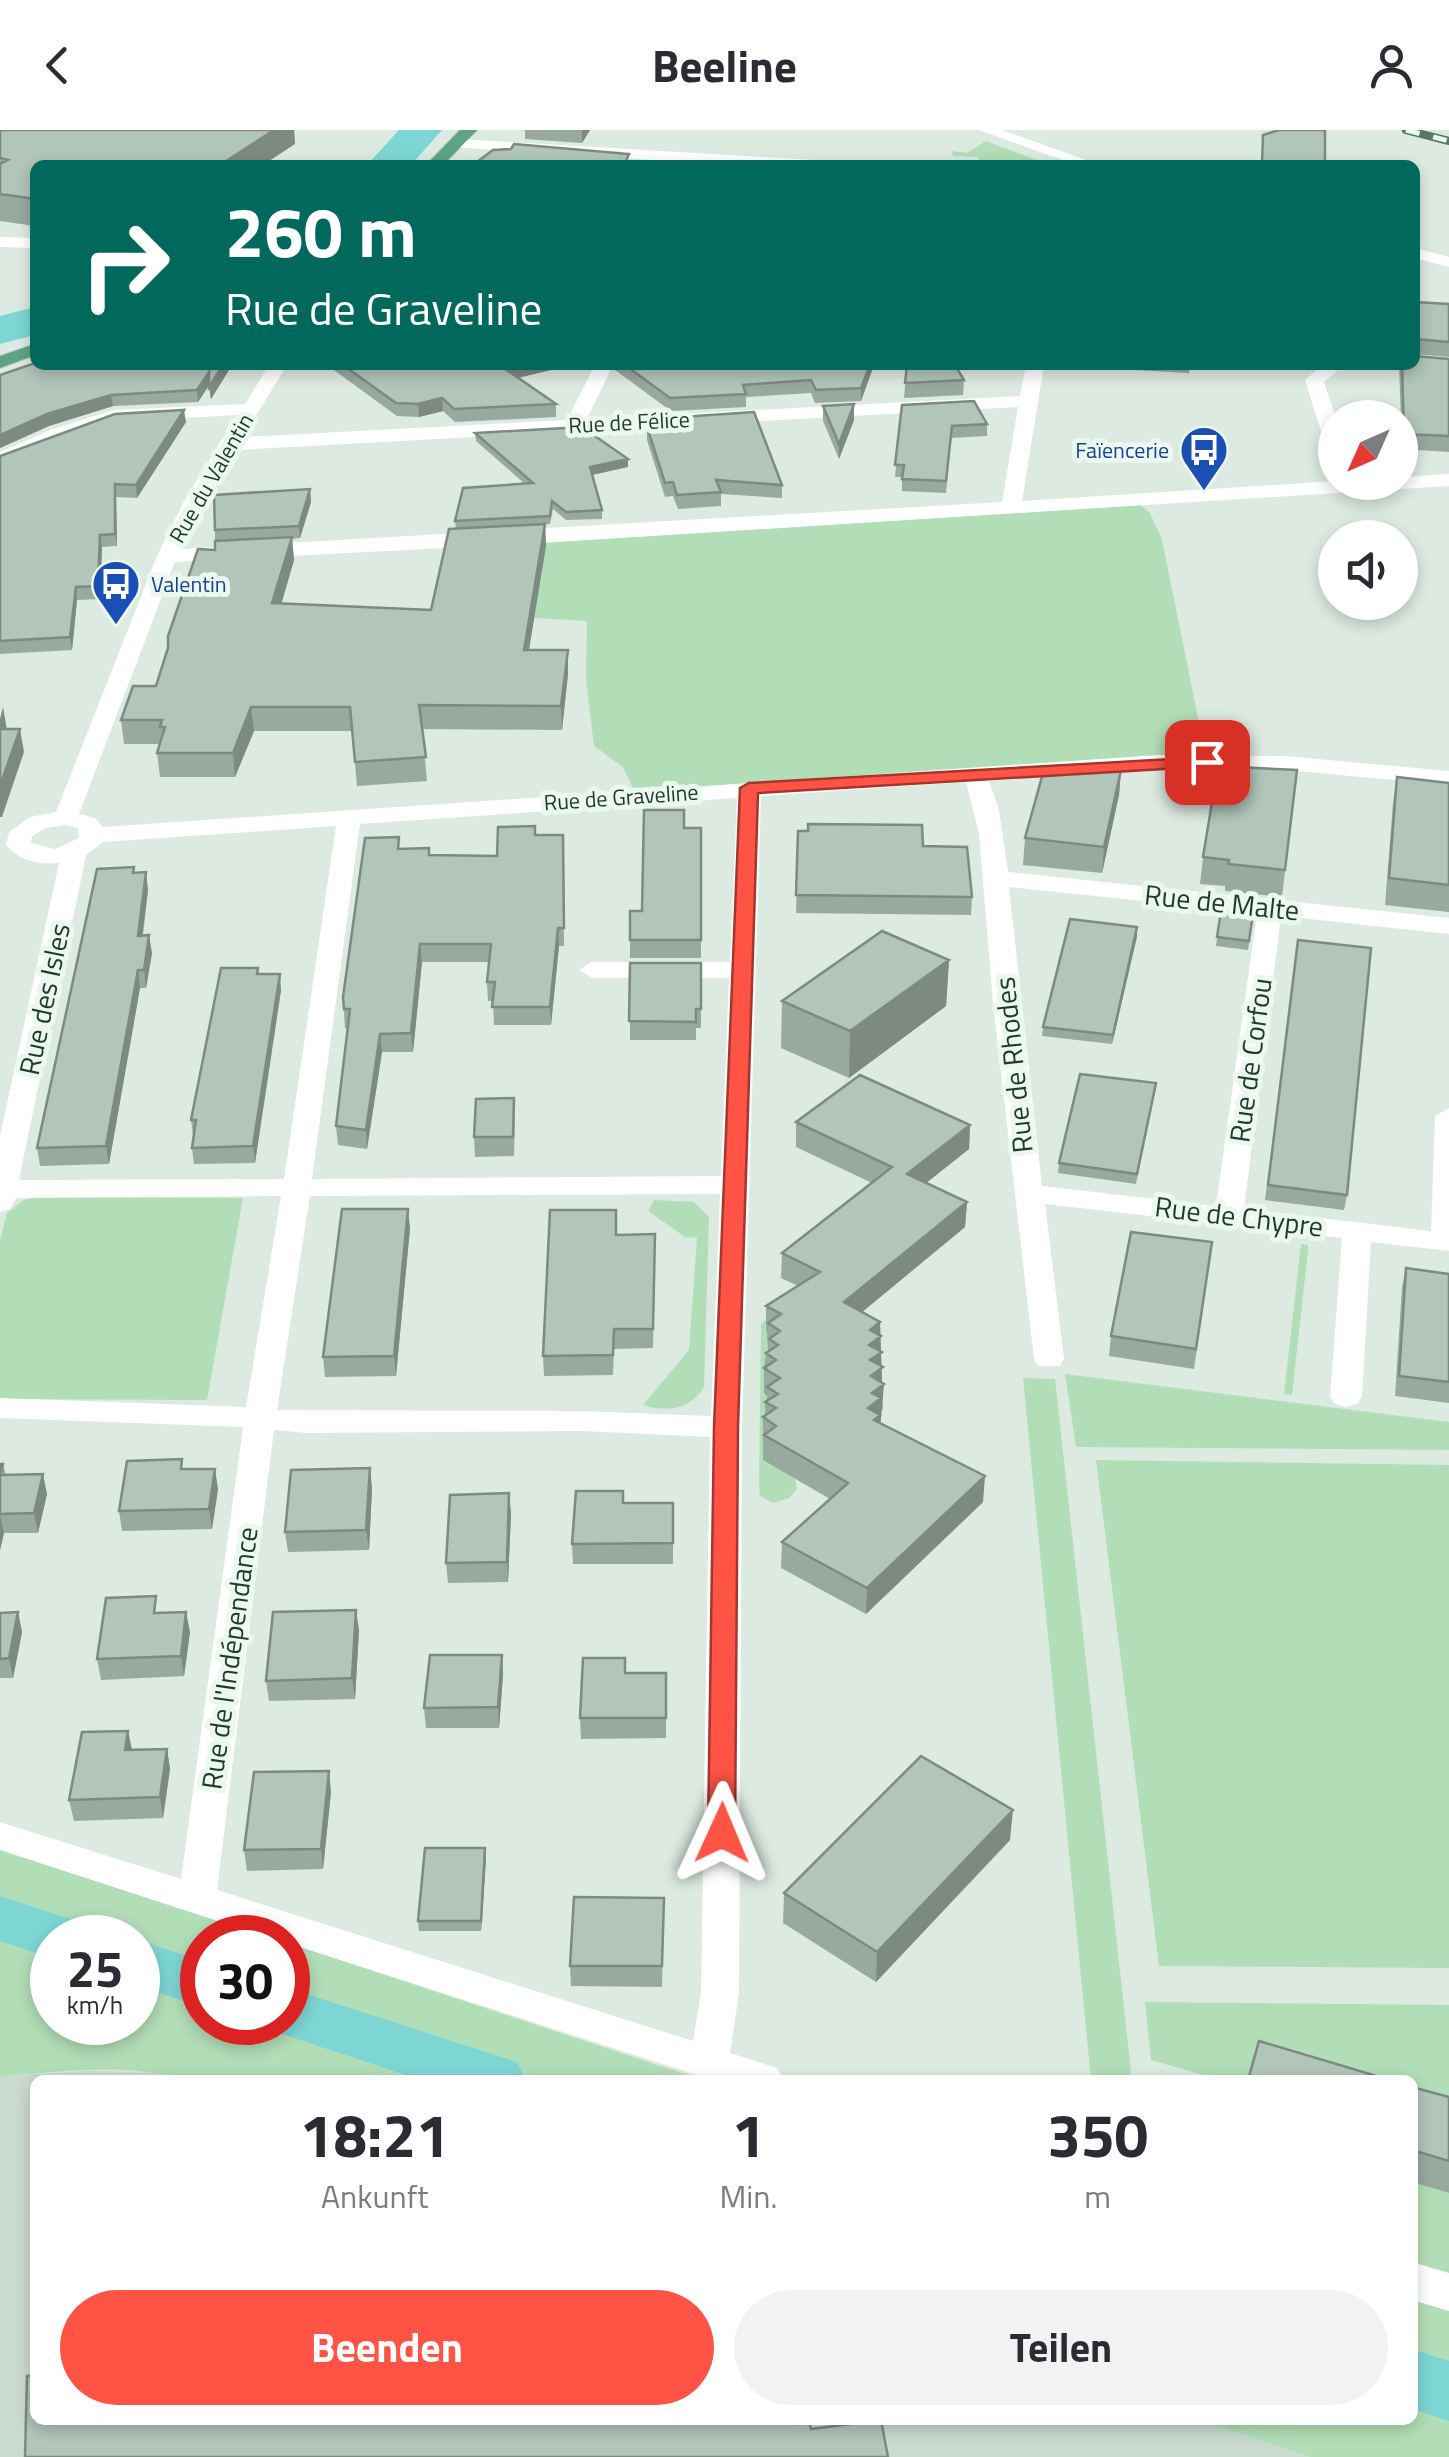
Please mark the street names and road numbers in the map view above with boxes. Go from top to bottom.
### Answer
street label: Rue de Félice [567,402,691,442]
street label: Rue du Valentin [160,407,262,549]
street label: Rue de Graveline [542,775,700,819]
street label: Rue de Malte [1142,872,1302,932]
street label: Rue des Isles [7,919,81,1079]
street label: Rue de Rhodes [982,975,1044,1155]
street label: Rue de Corfou [1217,975,1283,1145]
street label: Rue de Chypre [1152,1184,1326,1248]
street label: Rue de l'Indépendance [189,1524,269,1792]

